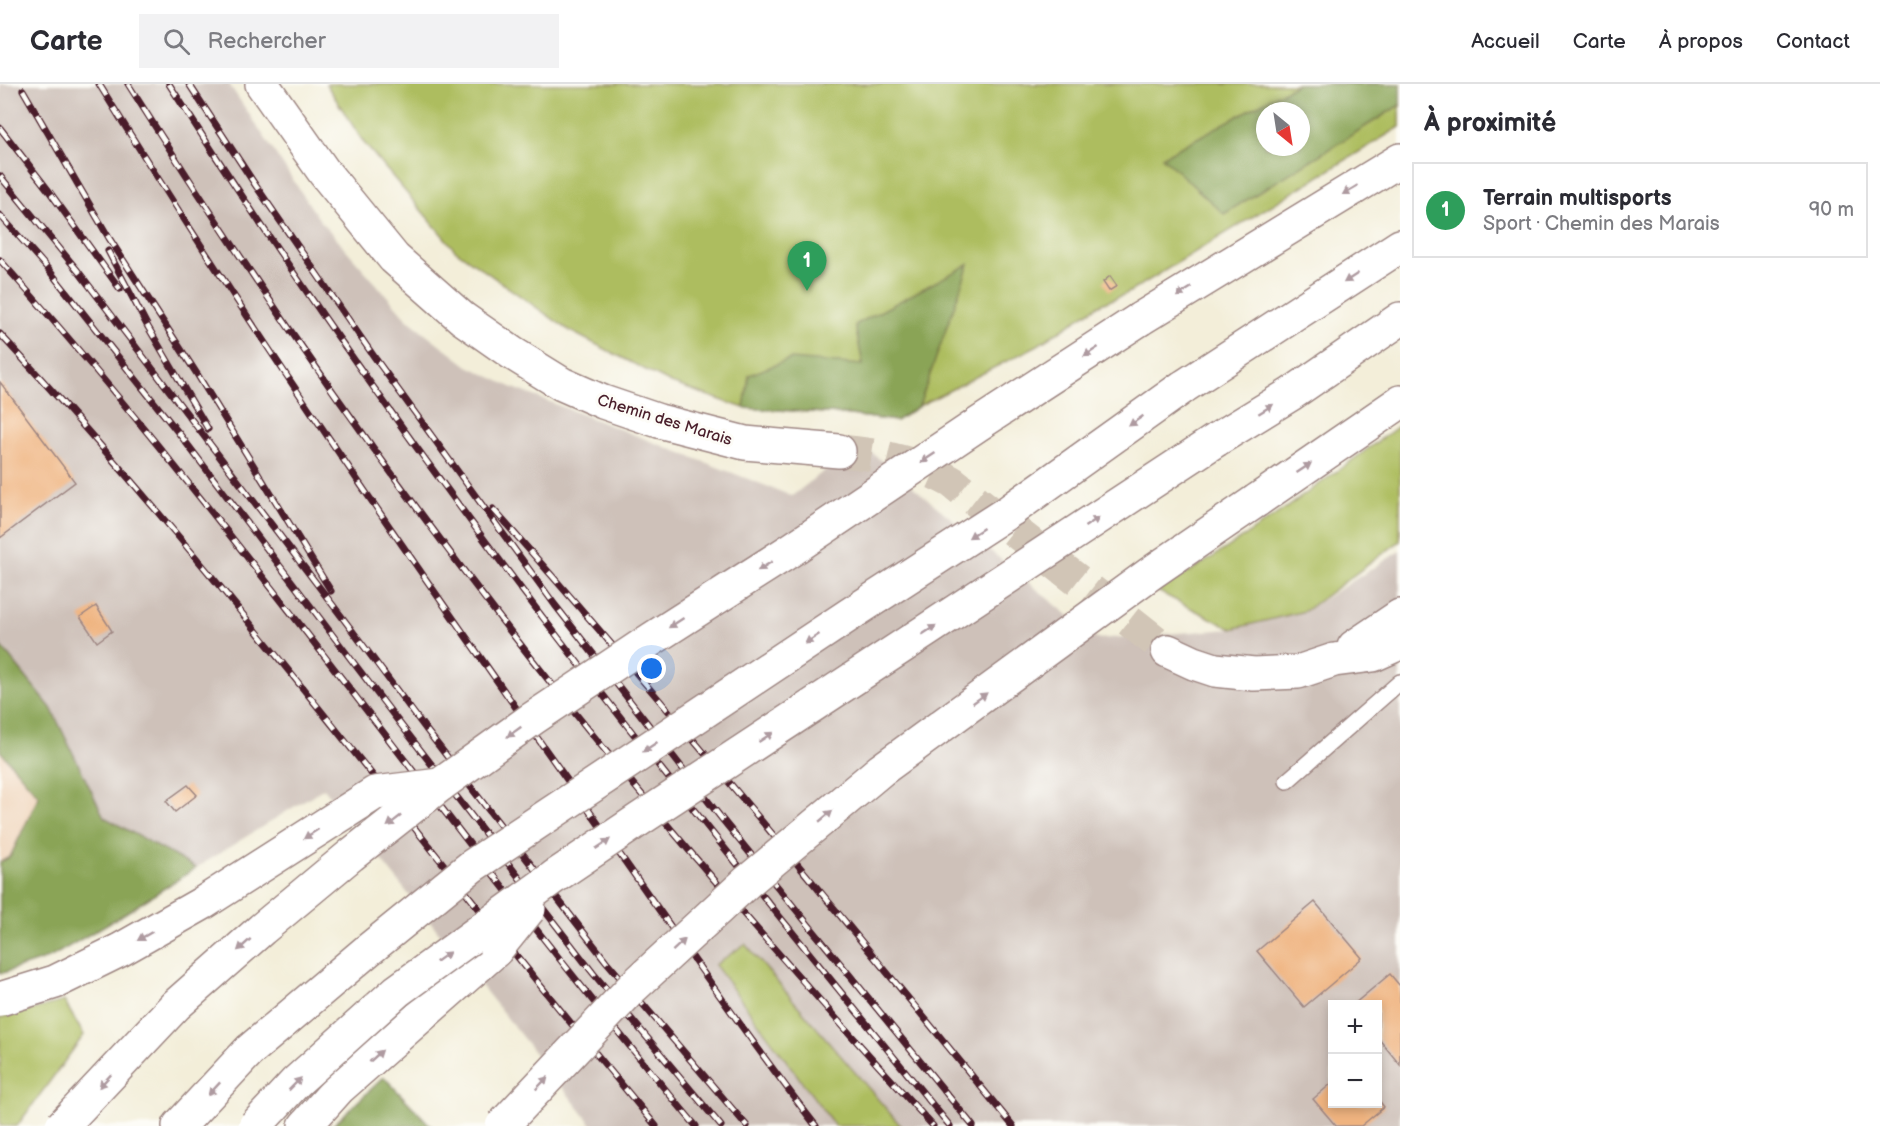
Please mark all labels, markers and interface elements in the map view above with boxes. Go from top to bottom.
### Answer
search box [139,14,559,68]
text: Carte [30,25,103,58]
icon: search [160,25,193,58]
text: Rechercher [208,28,326,55]
text: Accueil [1471,29,1540,54]
text: Carte [1573,29,1626,54]
text: À propos [1659,29,1743,54]
text: Contact [1776,29,1850,54]
north arrow [1256,102,1310,156]
text: À proximité [1424,108,1556,139]
one-way arrow [1342,185,1358,196]
text: Terrain multisports [1483,185,1672,212]
text: 1 [1441,198,1450,222]
text: 90 m [1809,198,1854,222]
text: Sport · Chemin des Marais [1483,212,1720,236]
pin: 1 [788,242,826,291]
one-way arrow [1343,272,1359,283]
one-way arrow [1176,287,1192,298]
one-way arrow [1083,346,1100,357]
street label: Chemin des Marais [595,391,734,450]
one-way arrow [1258,404,1274,415]
one-way arrow [1128,415,1144,427]
one-way arrow [920,452,936,463]
one-way arrow [1296,462,1312,474]
one-way arrow [1083,517,1100,528]
one-way arrow [968,527,984,538]
one-way arrow [757,560,773,571]
one-way arrow [668,617,684,628]
one-way arrow [920,624,937,635]
one-way arrow [805,633,821,645]
your location [637,654,666,683]
one-way arrow [973,692,988,704]
one-way arrow [507,726,523,738]
one-way arrow [758,732,774,743]
one-way arrow [643,741,659,753]
one-way arrow [818,810,834,823]
one-way arrow [387,814,402,826]
one-way arrow [303,828,319,840]
one-way arrow [595,839,611,850]
one-way arrow [136,931,153,941]
one-way arrow [237,938,252,951]
one-way arrow [671,939,686,952]
one-way arrow [435,951,450,963]
map controls [1328,1000,1382,1108]
button: + [1328,1000,1382,1054]
one-way arrow [368,1049,384,1062]
button: − [1328,1054,1382,1108]
one-way arrow [98,1074,112,1088]
one-way arrow [287,1077,301,1091]
one-way arrow [534,1077,548,1091]
one-way arrow [207,1081,221,1096]

